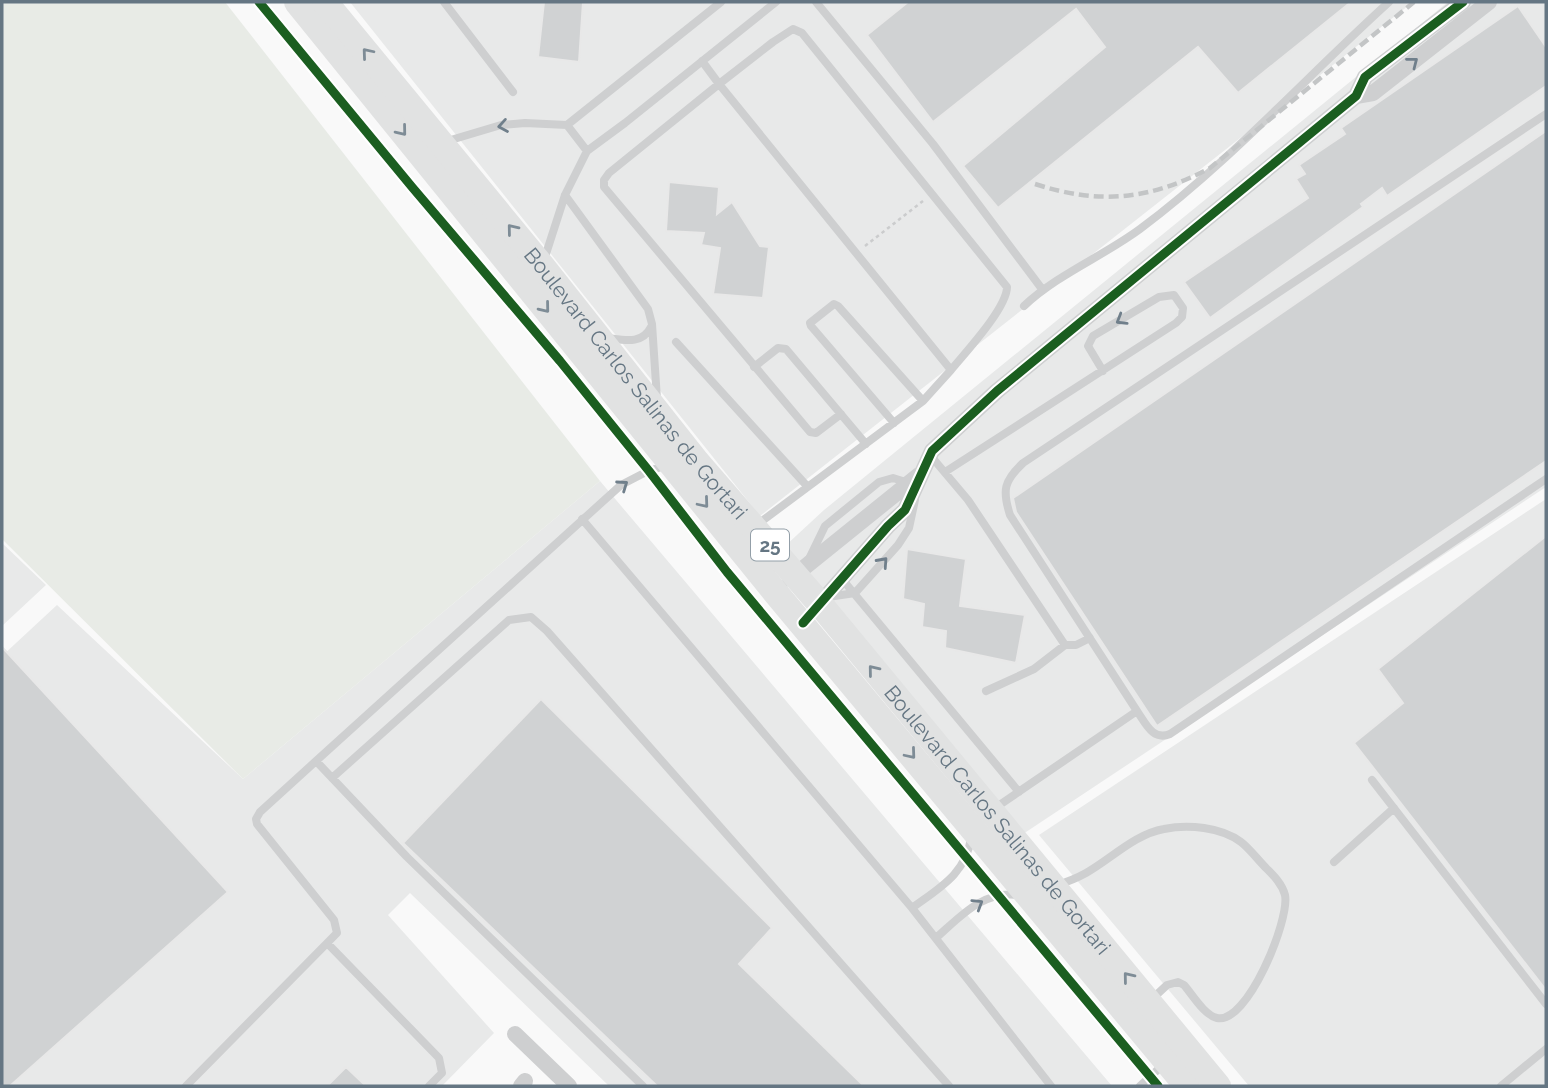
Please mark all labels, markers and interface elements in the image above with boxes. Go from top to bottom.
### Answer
one-way arrow [363,49,375,62]
one-way arrow [1406,57,1418,70]
one-way arrow [497,117,509,132]
one-way arrow [394,123,406,136]
one-way arrow [507,225,520,237]
street label: Boulevard Carlos Salinas de Gortari [519,242,753,524]
one-way arrow [537,300,549,313]
one-way arrow [1116,311,1129,324]
one-way arrow [615,481,628,494]
one-way arrow [696,495,708,508]
road number: 25 [751,530,789,560]
one-way arrow [875,557,887,570]
one-way arrow [869,666,881,679]
street label: Boulevard Carlos Salinas de Gortari [880,680,1116,959]
one-way arrow [903,746,915,759]
one-way arrow [970,900,983,913]
one-way arrow [1124,972,1136,985]

